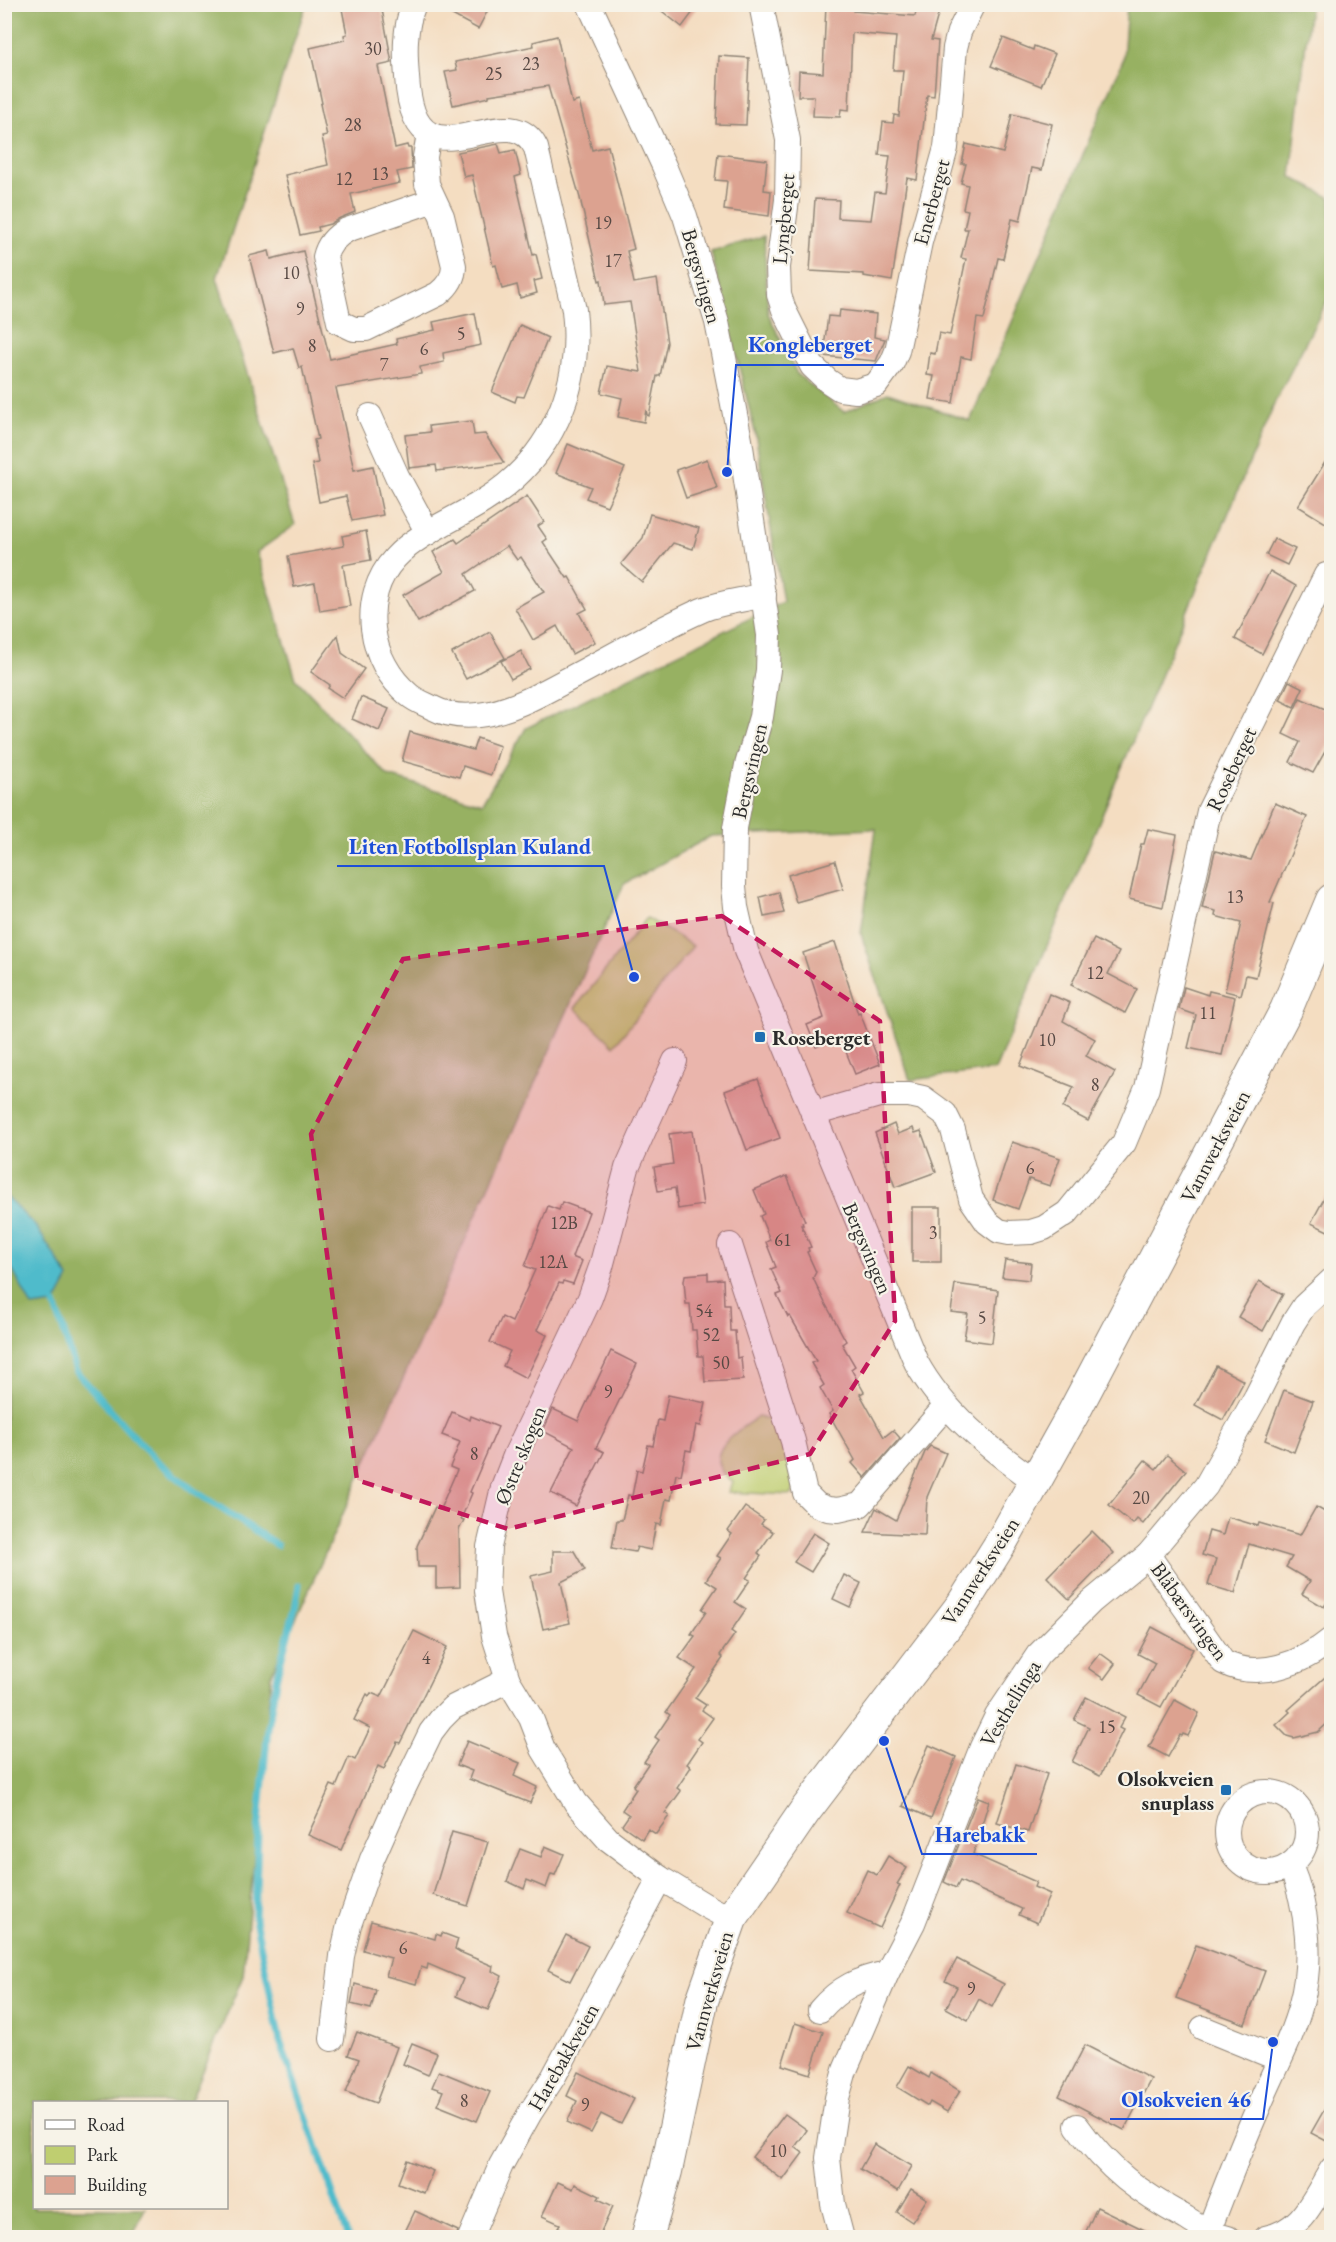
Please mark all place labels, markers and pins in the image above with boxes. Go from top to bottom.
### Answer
callout: Kongleberget [736,325,884,365]
callout: Liten Fotbollsplan Kuland [337,826,604,866]
place label: Roseberget [772,1024,870,1051]
marker: Roseberget [753,1030,767,1044]
place label: Olsokveien snuplass [1117,1765,1214,1816]
marker: Olsokveien snuplass [1219,1783,1233,1797]
callout: Harebakk [922,1814,1037,1854]
callout: Olsokveien 46 [1110,2079,1263,2119]

